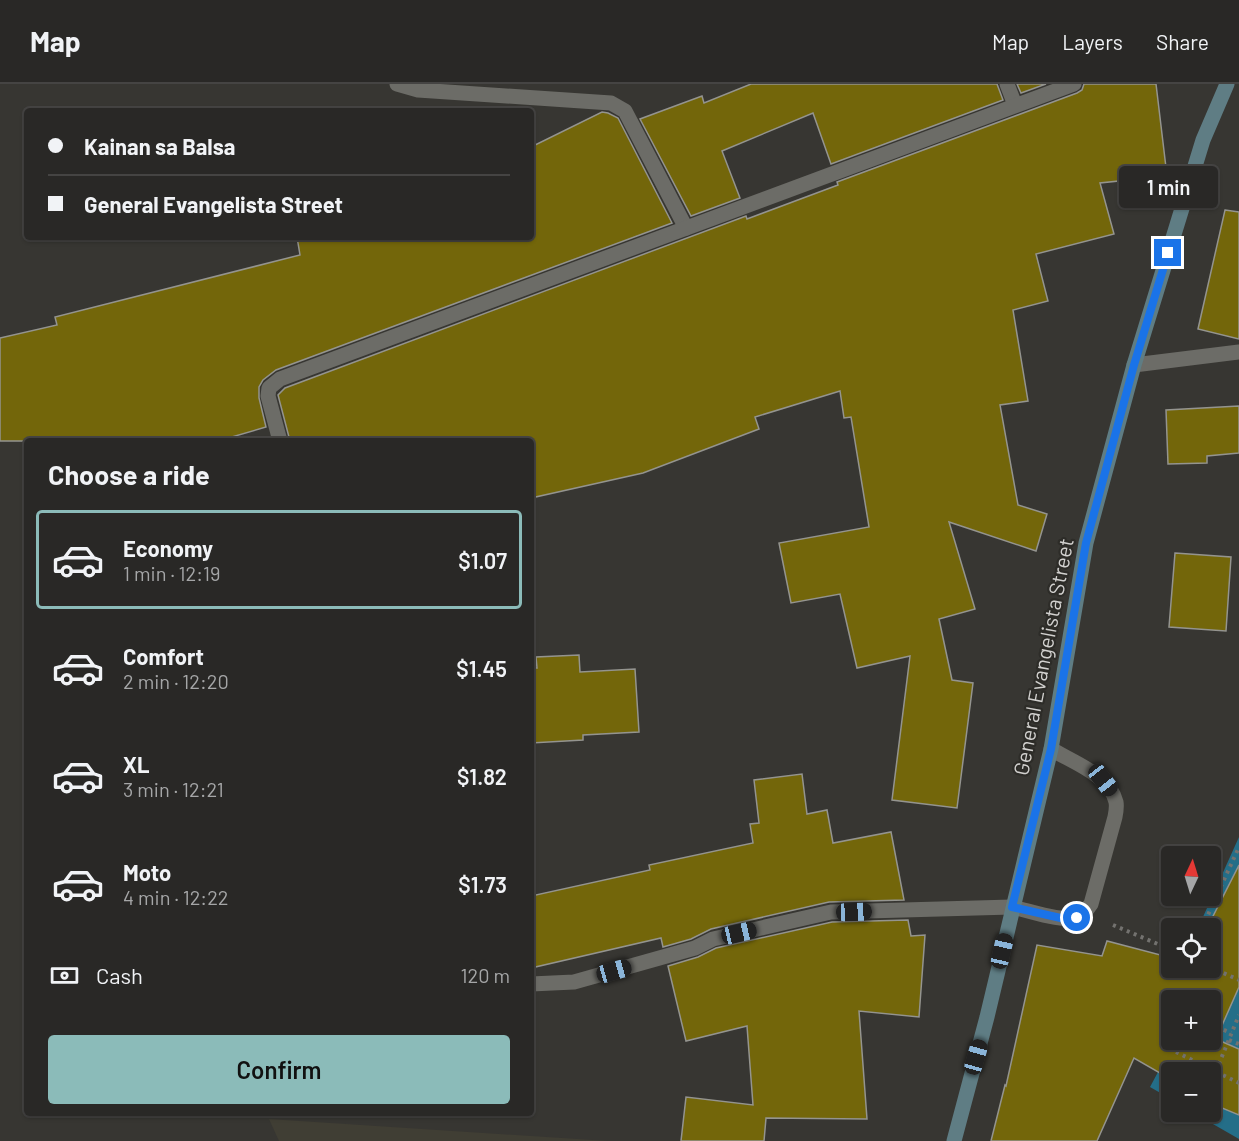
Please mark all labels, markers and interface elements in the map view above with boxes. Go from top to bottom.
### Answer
text: Map [30,24,81,58]
text: Map [992,29,1029,54]
text: Layers [1062,29,1123,54]
text: Share [1156,29,1209,54]
text: Kainan sa Balsa [84,133,235,159]
callout: 1 min [1118,166,1218,208]
text: 1 min [1147,175,1190,199]
text: General Evangelista Street [84,191,343,217]
route end [1154,239,1181,266]
text: Choose a ride [48,458,210,490]
icon: car [51,533,105,587]
text: Economy [123,535,213,561]
street label: General Evangelista Street [1007,536,1078,777]
text: $1.07 [458,547,507,573]
text: 1 min · 12:19 [123,561,221,585]
icon: car [51,641,105,695]
text: Comfort [123,643,204,669]
text: $1.45 [456,655,507,681]
text: 2 min · 12:20 [123,669,229,693]
icon: car [51,749,105,803]
text: XL [123,751,149,777]
car [1085,760,1121,800]
text: $1.82 [457,763,507,789]
text: 3 min · 12:21 [123,777,224,801]
north arrow [1161,846,1221,906]
map controls [1161,846,1221,1122]
icon: car [51,857,105,911]
text: Moto [123,859,171,885]
text: $1.73 [458,871,507,897]
text: 4 min · 12:22 [123,885,229,909]
car [836,902,872,922]
route start [1063,904,1090,931]
button: locate [1161,918,1221,978]
car [719,920,759,946]
car [989,931,1015,971]
car [594,957,634,985]
icon: cash [48,959,81,992]
text: Cash [96,962,143,988]
text: 120 m [460,963,510,987]
button: + [1161,990,1221,1050]
button: Confirm [48,1035,510,1104]
car [962,1037,990,1077]
button: − [1161,1062,1221,1122]

